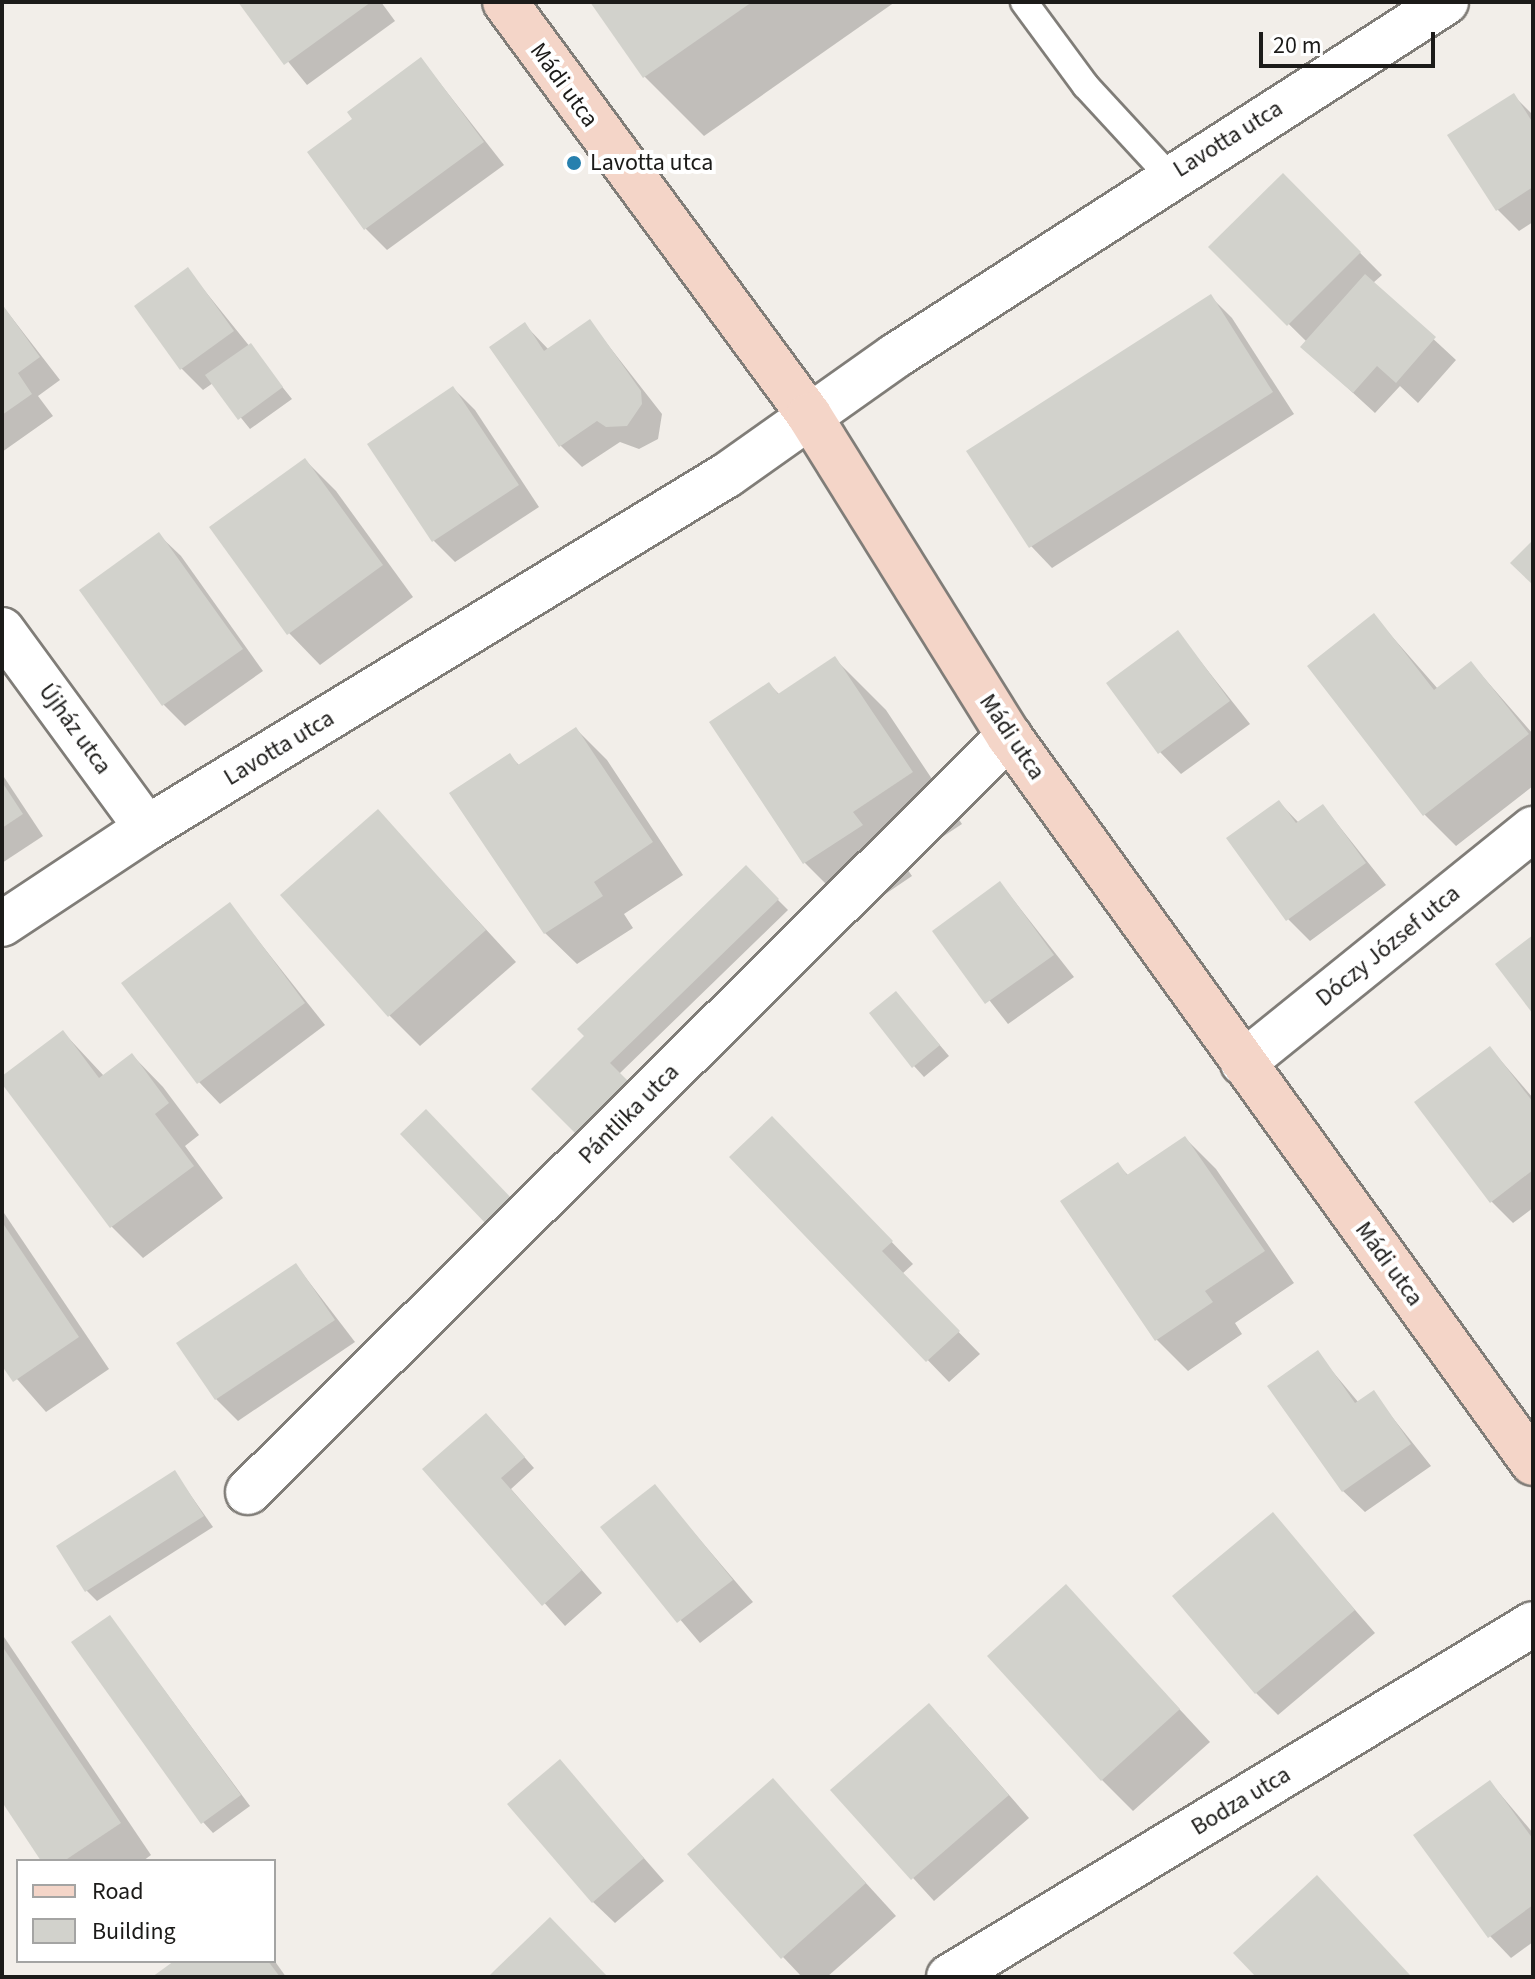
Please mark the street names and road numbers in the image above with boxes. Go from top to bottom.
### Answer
street label: Mádi utca [524,37,604,133]
street label: Lavotta utca [1168,94,1288,184]
street label: Újház utca [32,678,118,780]
street label: Mádi utca [973,689,1051,785]
street label: Lavotta utca [219,704,339,792]
street label: Dóczy József utca [1310,879,1466,1013]
street label: Pántlika utca [573,1058,685,1170]
street label: Mádi utca [1349,1216,1429,1312]
street label: Bodza utca [1186,1760,1296,1842]

